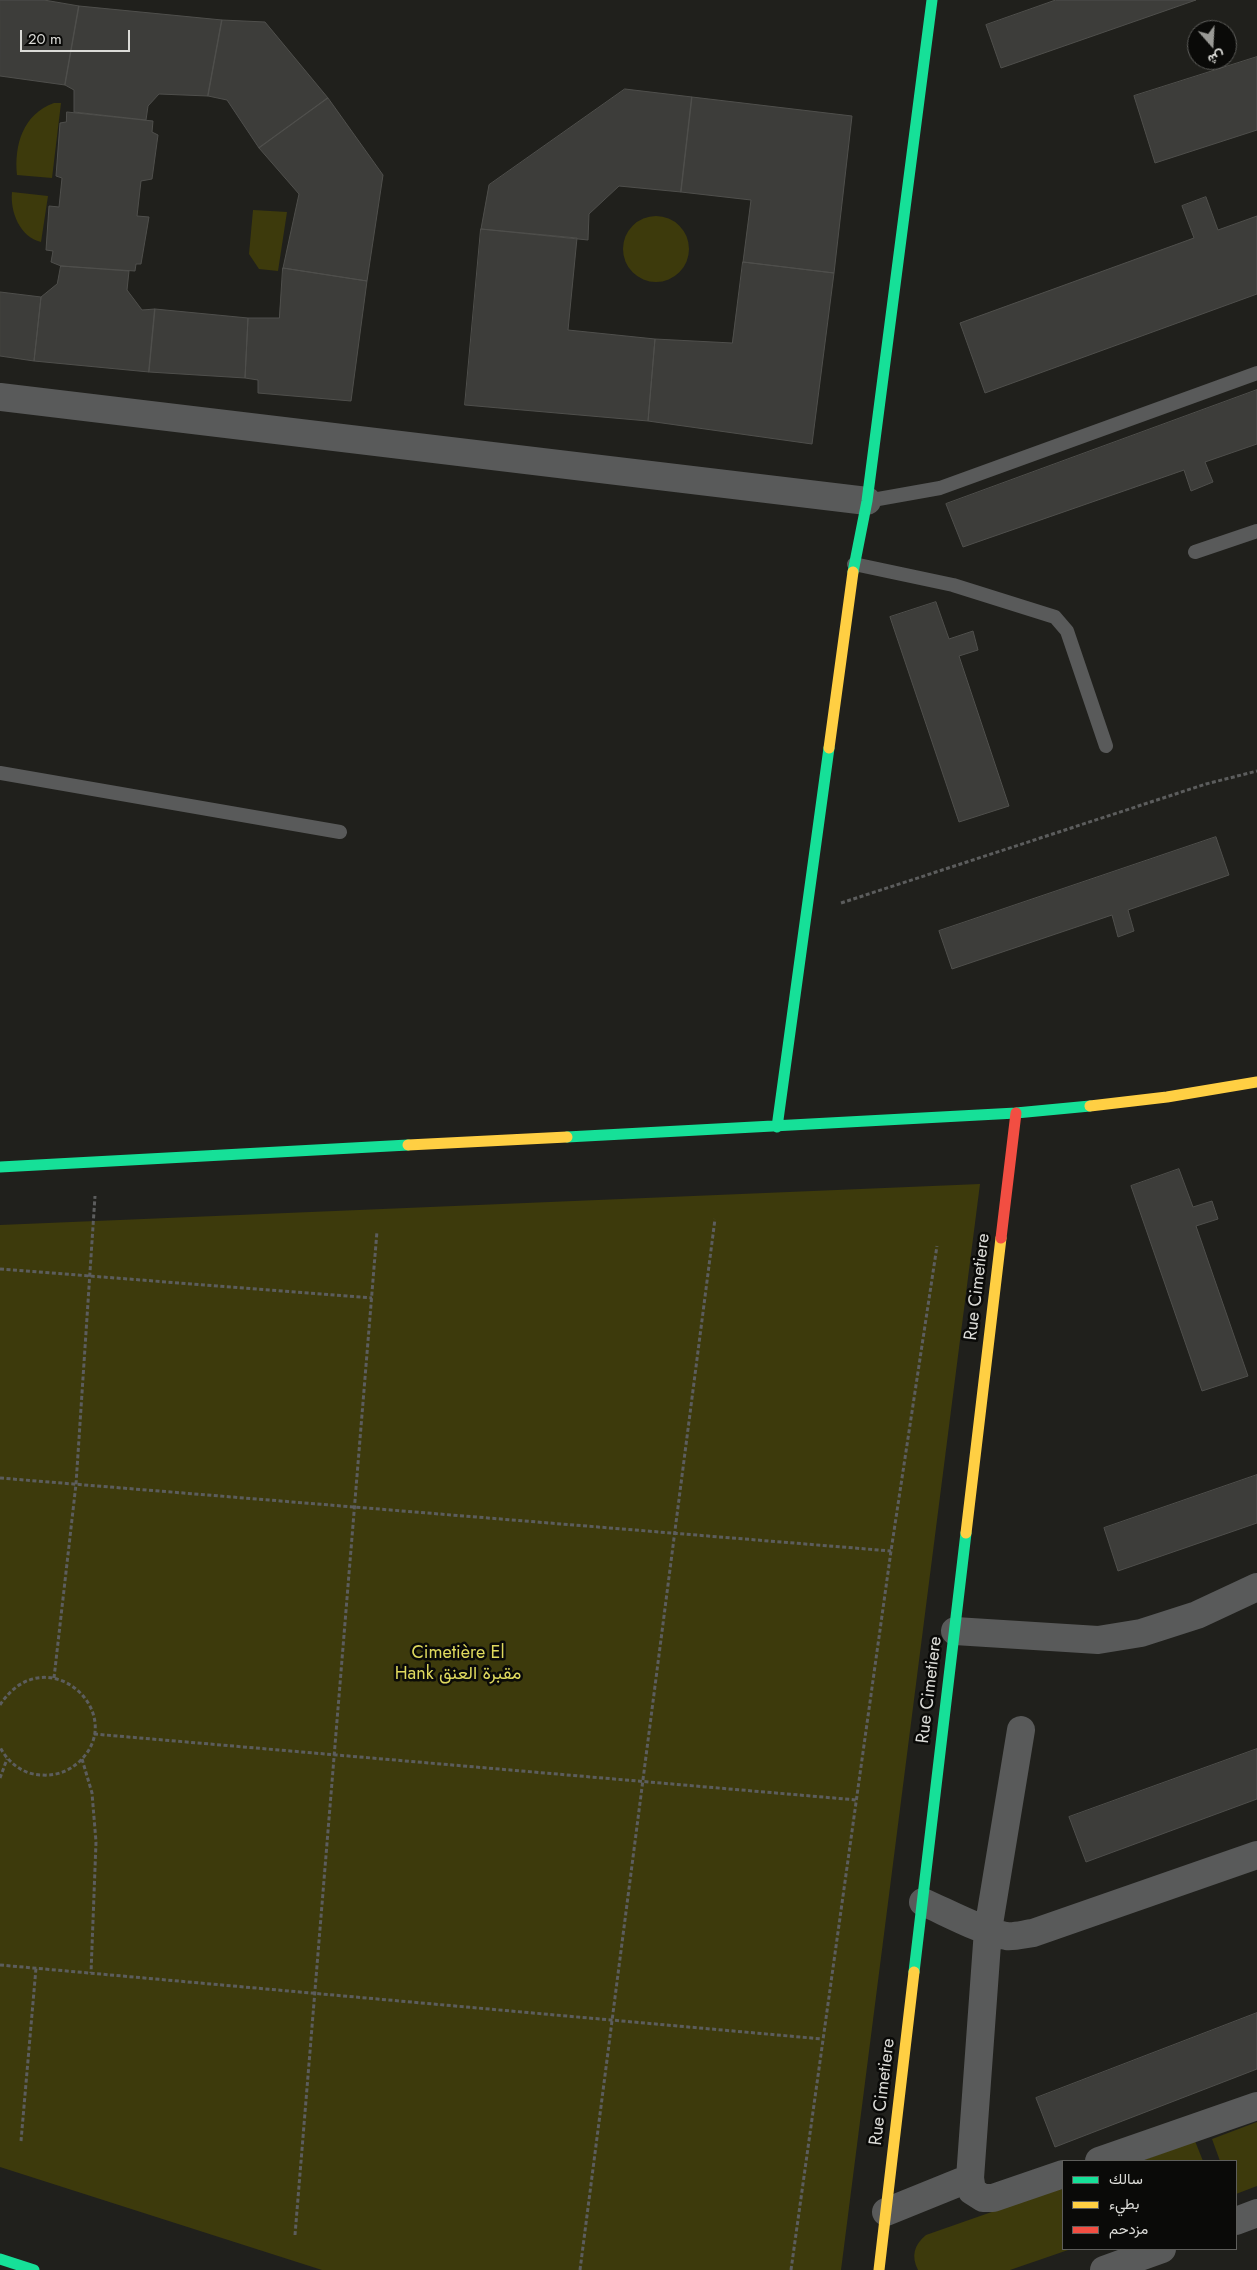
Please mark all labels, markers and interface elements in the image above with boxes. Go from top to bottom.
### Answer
scale bar [22,20,132,52]
north arrow [1187,20,1237,70]
text: 20 m [28,28,62,50]
text: ش [1205,46,1228,70]
street label: Rue Cimetiere [961,1232,995,1342]
street label: Rue Cimetiere [913,1635,947,1745]
park label: Cimetière El Hank مقبرة العنق [395,1643,521,1686]
street label: Rue Cimetiere [866,2037,900,2147]
legend [1062,2160,1237,2250]
text: سالك [1109,2168,1143,2190]
text: بطيء [1109,2193,1139,2215]
text: مزدحم [1109,2218,1148,2240]

